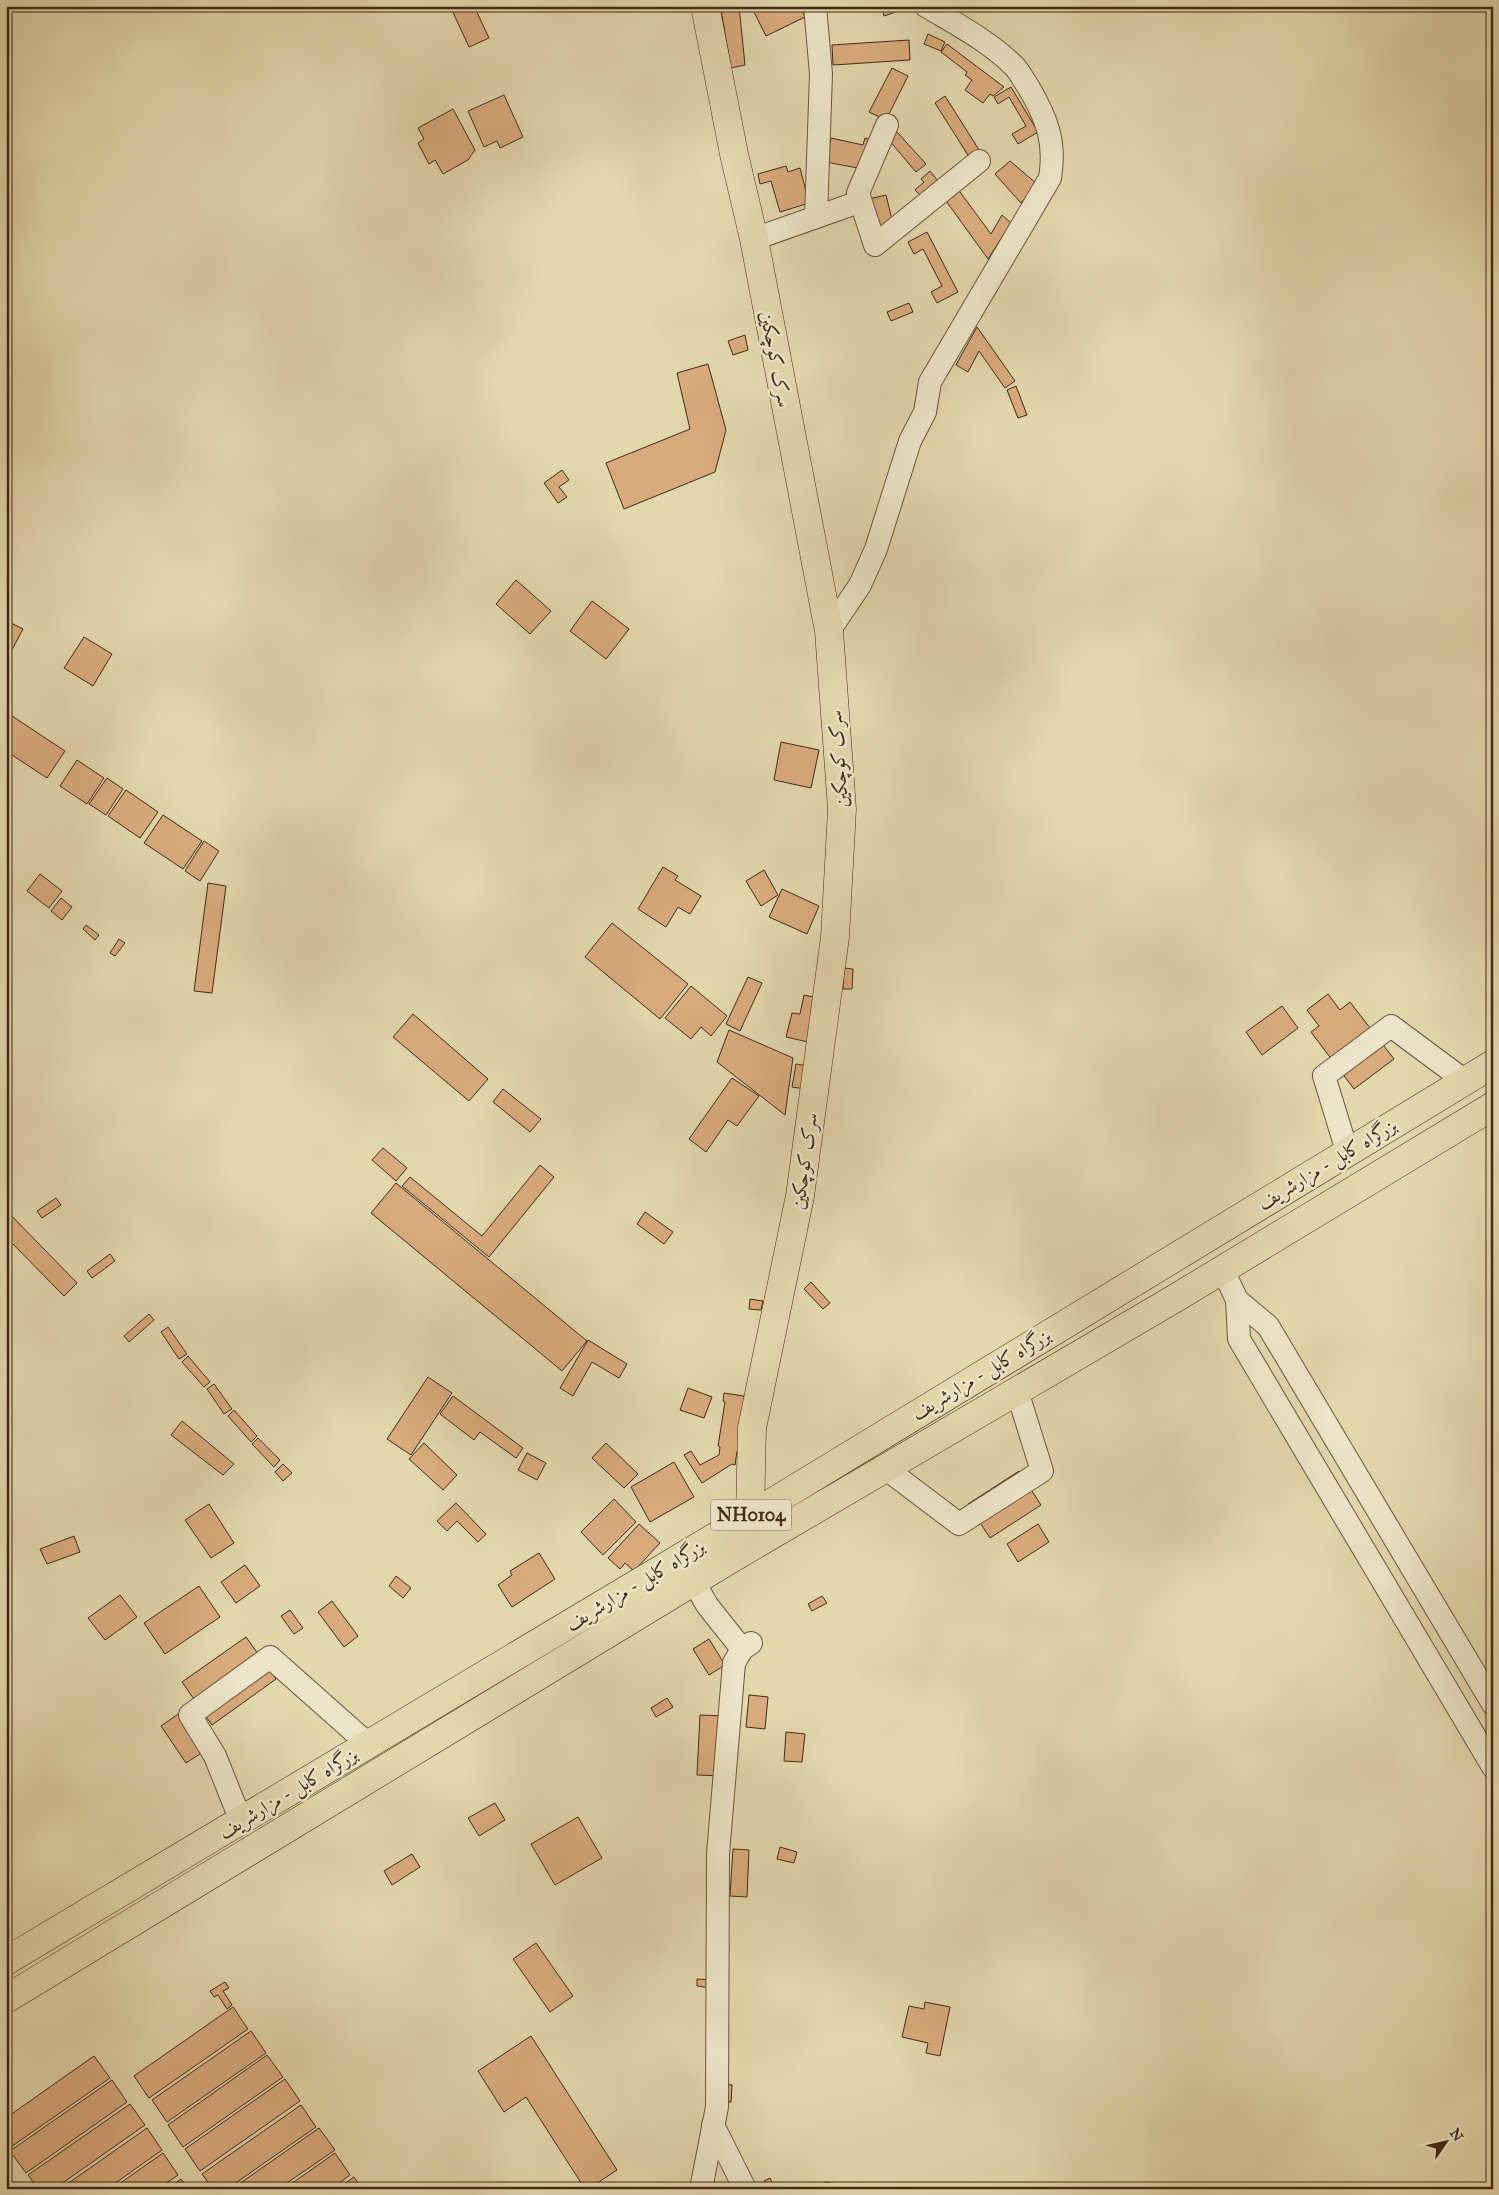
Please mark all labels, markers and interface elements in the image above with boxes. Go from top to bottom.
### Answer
street label: سرک کوچکین [753,309,797,409]
street label: سرک کوچکین [823,709,855,808]
street label: سرک کوچکین [786,1111,824,1211]
street label: بزرگراه کابل - مزارشریف [1253,1112,1402,1216]
street label: بزرگراه کابل - مزارشریف [907,1322,1056,1426]
road number: NH0104 [711,1500,791,1530]
street label: بزرگراه کابل - مزارشریف [561,1533,710,1637]
street label: بزرگراه کابل - مزارشریف [214,1741,363,1845]
north arrow [1422,2118,1472,2168]
text: N [1446,2125,1467,2145]

